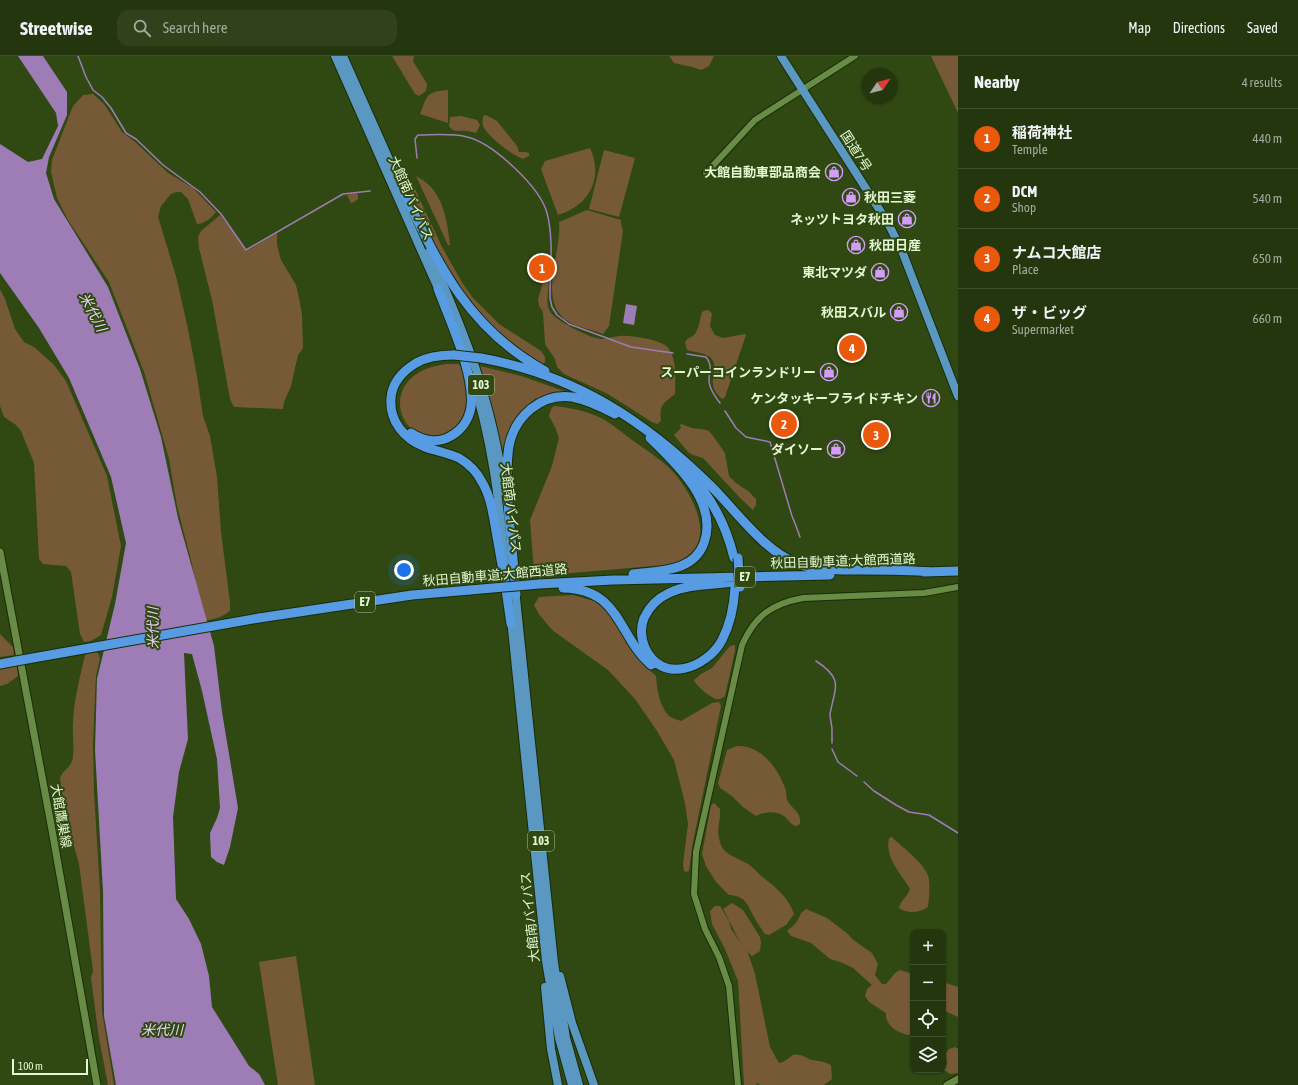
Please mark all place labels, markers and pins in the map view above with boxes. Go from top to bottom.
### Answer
shop icon: 大館自動車部品商会 [824,162,844,182]
place label: 大館自動車部品商会 [704,165,821,180]
shop icon: 秋田三菱 [841,187,861,207]
place label: 秋田三菱 [864,190,916,205]
shop icon: ネッツトヨタ秋田 [897,209,917,229]
place label: ネッツトヨタ秋田 [790,212,894,227]
shop icon: 秋田日産 [846,235,866,255]
place label: 秋田日産 [869,238,921,253]
pin: 1 [529,253,555,283]
shop icon: 東北マツダ [870,262,890,282]
place label: 東北マツダ [802,265,867,280]
shop icon: 秋田スバル [889,302,909,322]
place label: 秋田スバル [821,305,886,320]
pin: 4 [839,333,865,363]
shop icon: スーパーコインランドリー [819,362,839,382]
place label: スーパーコインランドリー [660,365,816,380]
restaurant icon: ケンタッキーフライドチキン [921,388,941,408]
place label: ケンタッキーフライドチキン [751,391,918,406]
pin: 2 [771,409,797,439]
pin: 3 [863,420,889,450]
shop icon: ダイソー [826,439,846,459]
place label: ダイソー [771,442,823,457]

